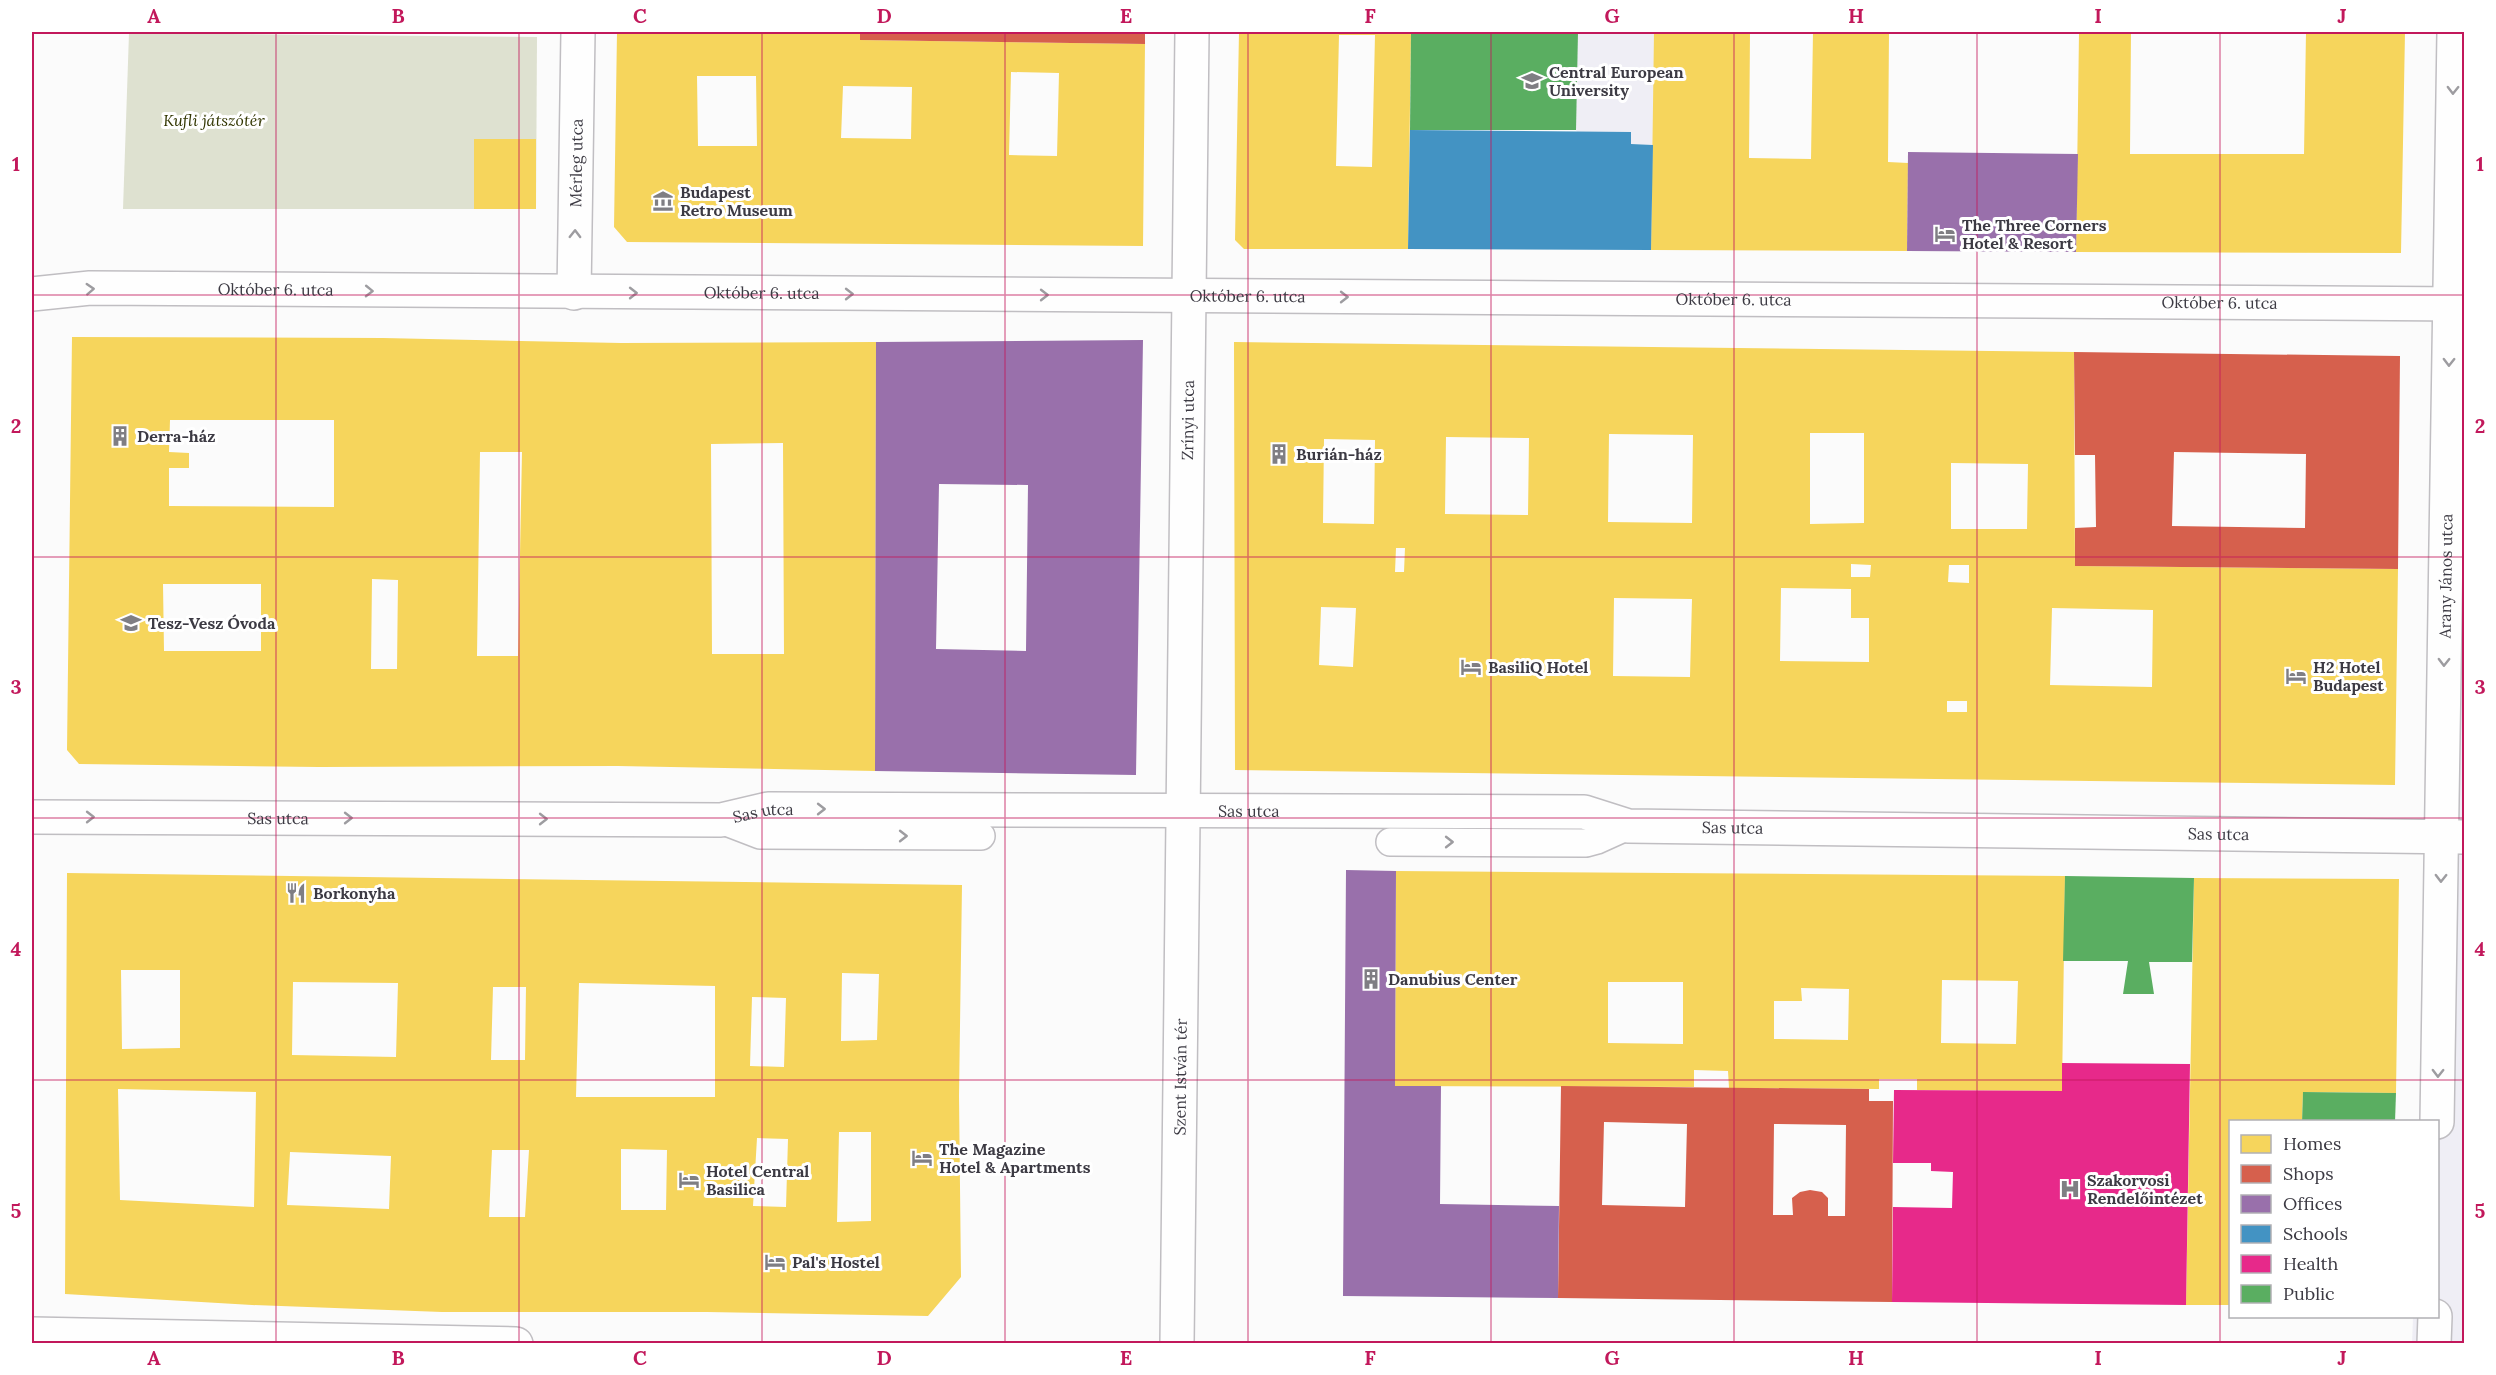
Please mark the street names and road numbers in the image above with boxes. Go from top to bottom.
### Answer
street label: Mérleg utca [565,118,587,208]
street label: Október 6. utca [218,279,334,300]
street label: Október 6. utca [704,282,820,303]
street label: Október 6. utca [1190,285,1306,306]
street label: Október 6. utca [1676,289,1792,309]
street label: Október 6. utca [2162,292,2278,313]
street label: Zrínyi utca [1177,380,1198,460]
street label: Arany János utca [2435,514,2456,640]
street label: Sas utca [731,799,794,827]
street label: Sas utca [1218,801,1280,821]
street label: Sas utca [247,808,309,828]
street label: Sas utca [1702,817,1763,838]
street label: Sas utca [2188,823,2249,844]
street label: Szent István tér [1169,1018,1191,1136]

